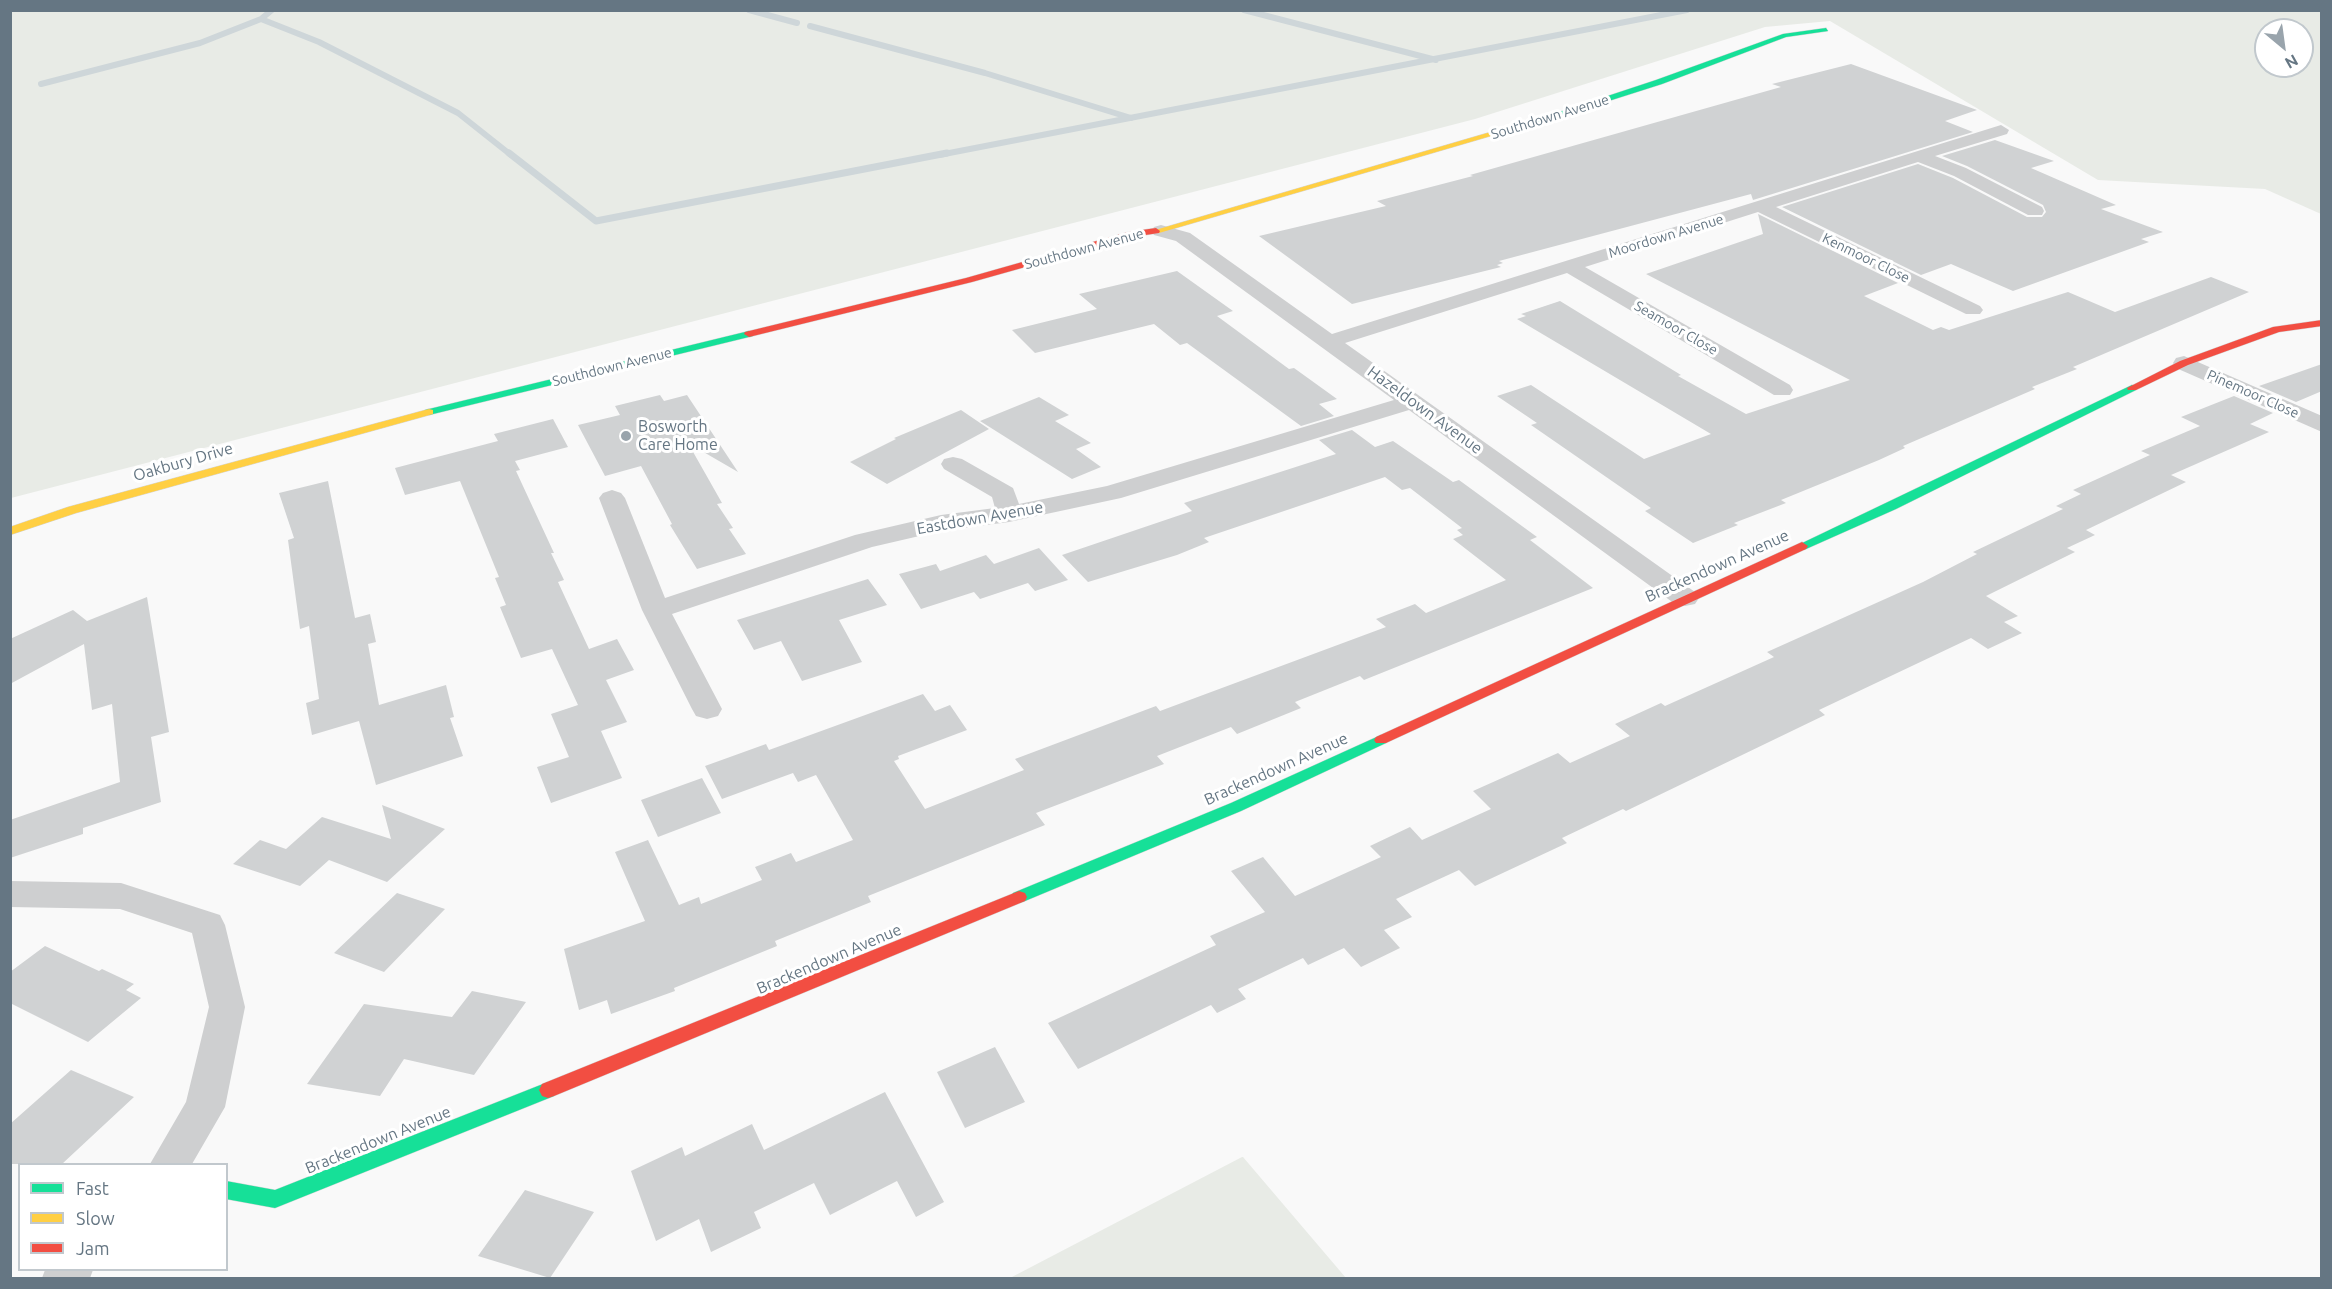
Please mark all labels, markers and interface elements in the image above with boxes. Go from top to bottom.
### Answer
north arrow [2254,18,2314,78]
text: N [2282,51,2301,73]
street label: Southdown Avenue [1489,91,1611,143]
street label: Moordown Avenue [1606,211,1726,261]
street label: Southdown Avenue [1023,225,1145,273]
street label: Kenmoor Close [1819,230,1913,286]
street label: Seamoor Close [1631,297,1721,359]
street label: Southdown Avenue [550,344,674,390]
street label: Hazeldown Avenue [1364,362,1486,458]
street label: Pinemoor Close [2204,366,2302,422]
place label: Bosworth Care Home [638,417,718,455]
marker: Bosworth Care Home [619,429,633,443]
street label: Oakbury Drive [131,439,235,485]
street label: Eastdown Avenue [915,497,1045,539]
street label: Brackendown Avenue [1642,526,1792,606]
street label: Brackendown Avenue [1201,729,1351,809]
street label: Brackendown Avenue [754,920,904,998]
street label: Brackendown Avenue [302,1102,454,1178]
legend [18,1163,228,1271]
text: Fast [76,1178,109,1198]
text: Slow [76,1208,115,1228]
text: Jam [76,1238,110,1258]

